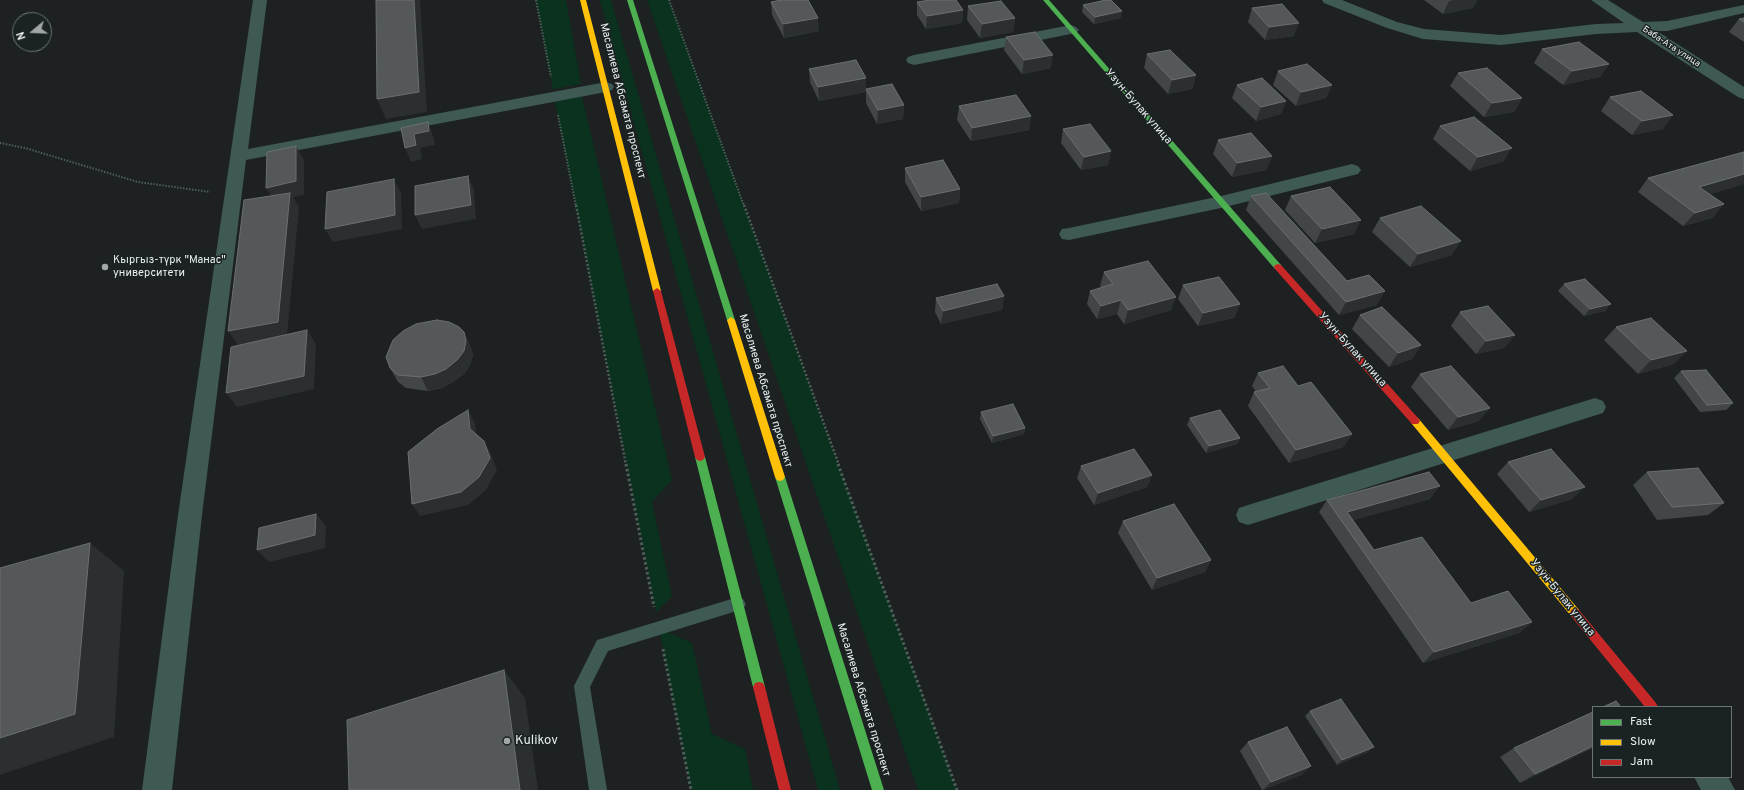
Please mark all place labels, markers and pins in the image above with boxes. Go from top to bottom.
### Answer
place label: Кыргыз-түрк "Манас" университети [113,254,226,280]
marker: Кыргыз-түрк "Манас" университети [100,262,110,272]
place label: Kulikov [515,733,558,749]
marker: Kulikov [502,736,512,746]

